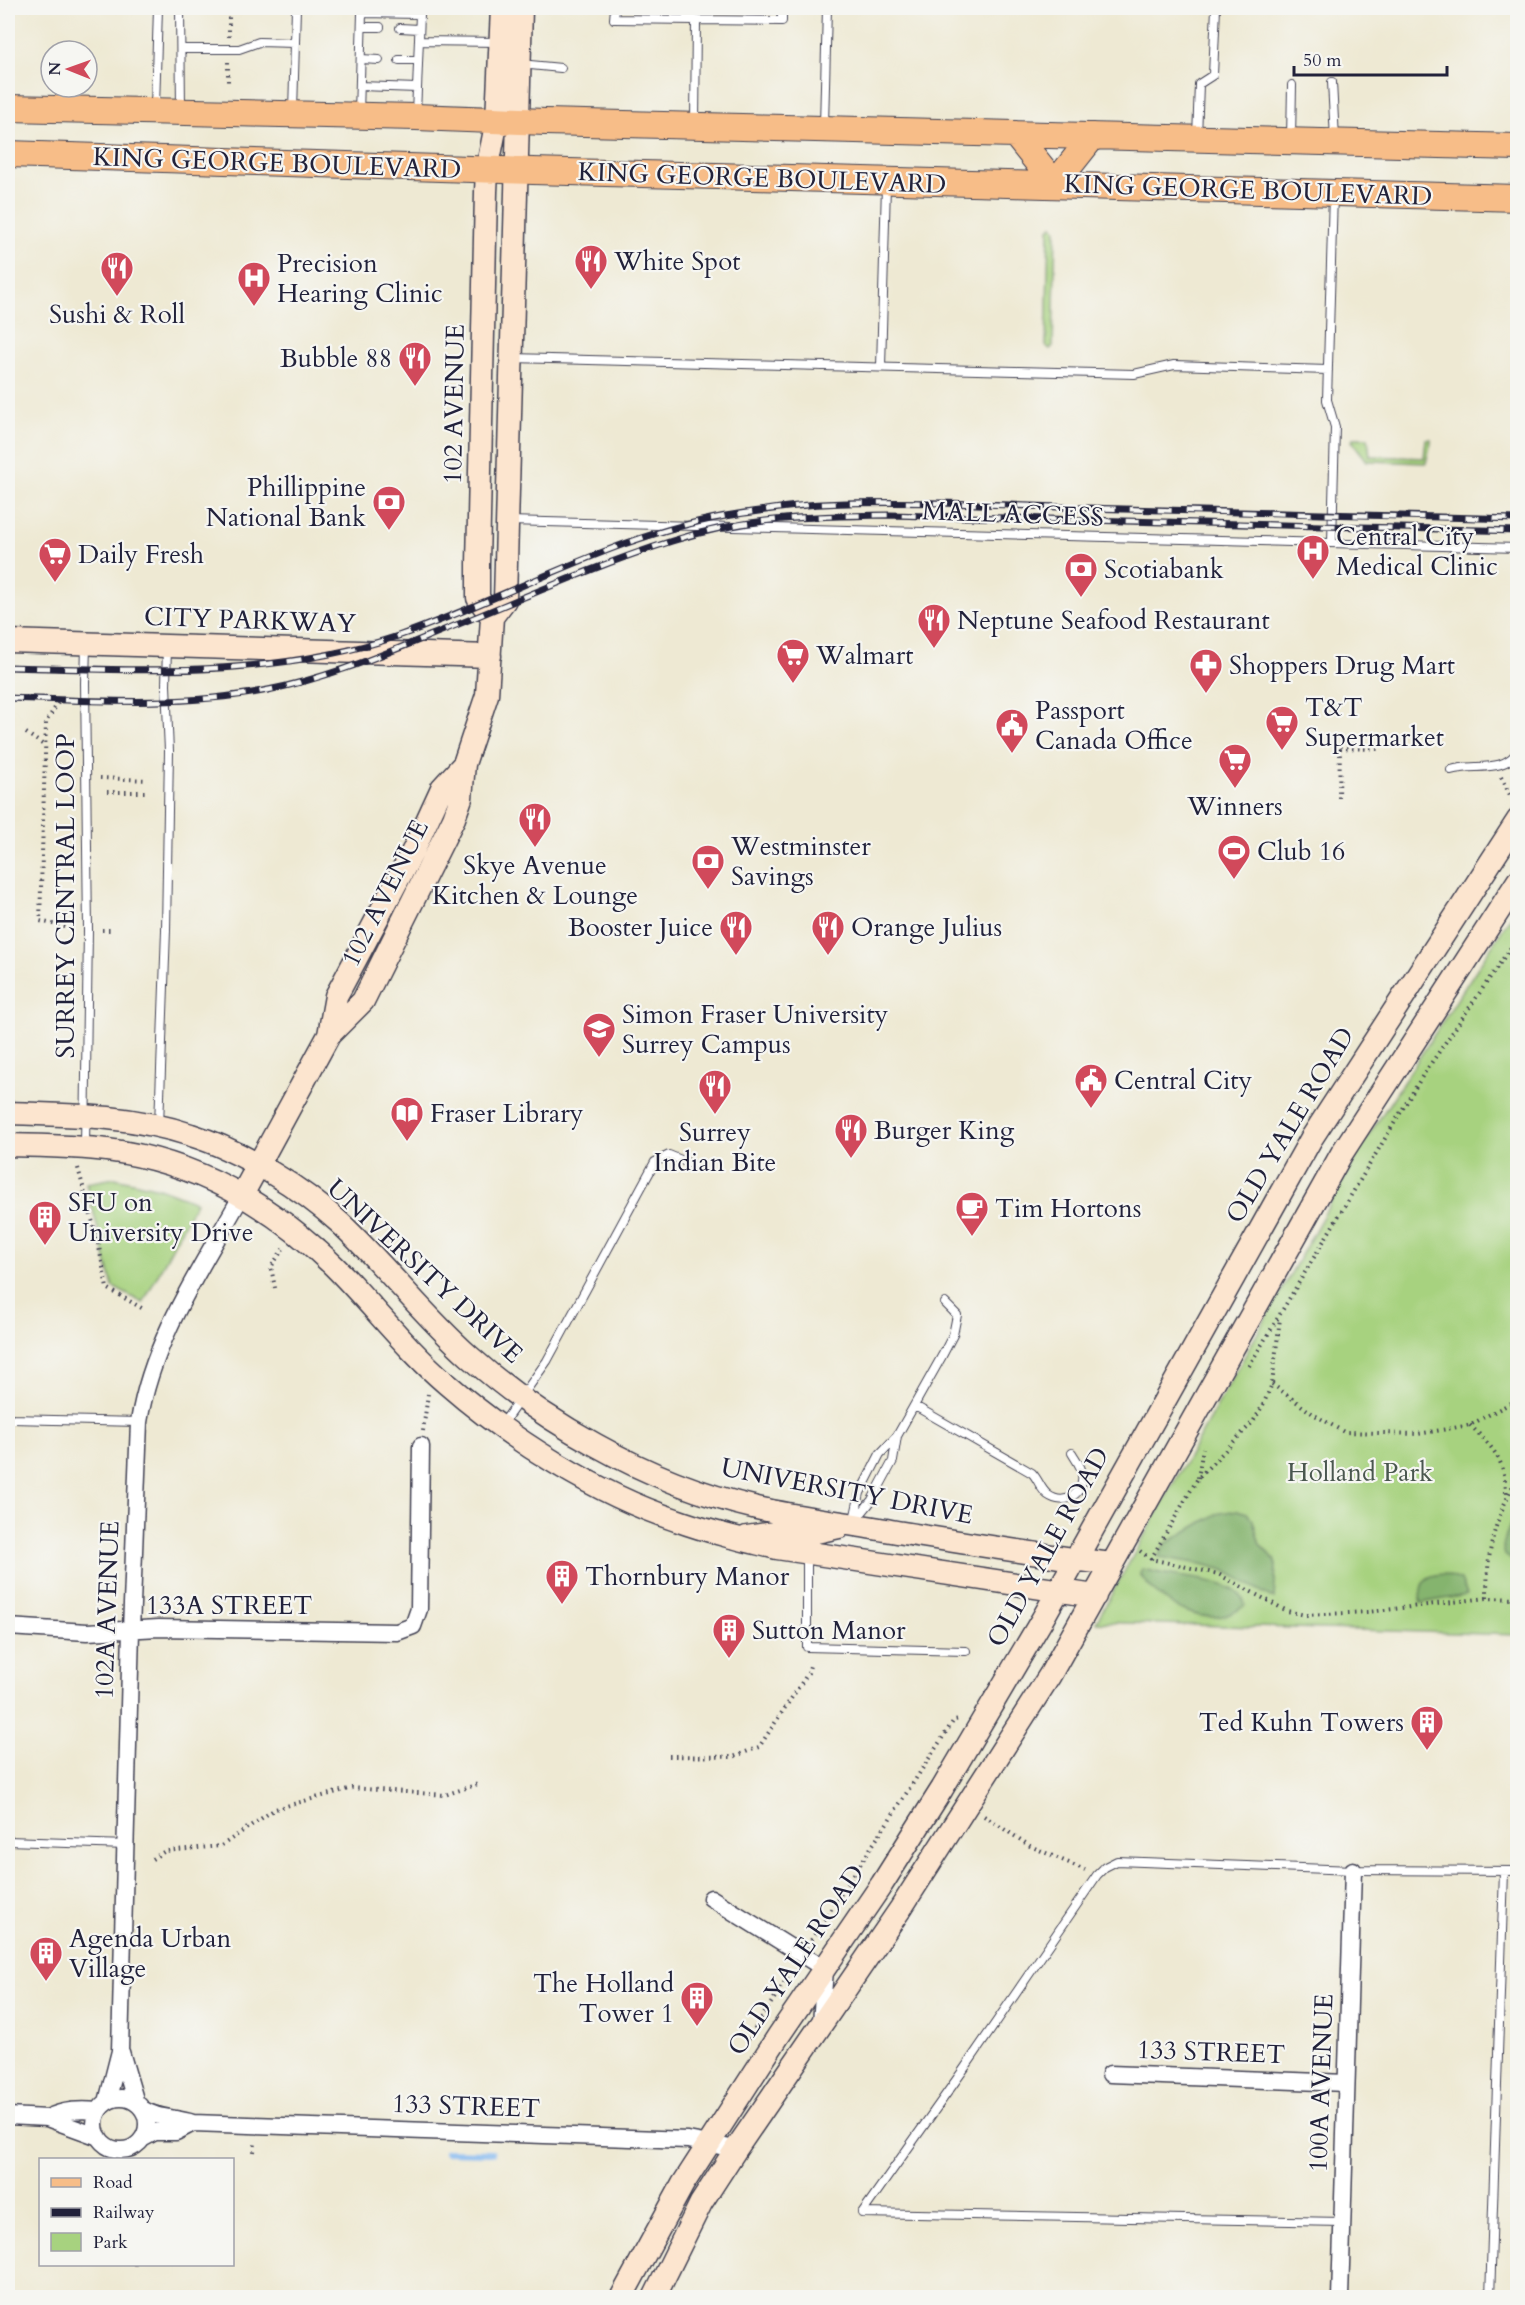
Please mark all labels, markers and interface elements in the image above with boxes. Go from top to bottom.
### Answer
north arrow [39,39,99,99]
scale bar [1294,39,1447,77]
text: 50 m [1303,48,1342,73]
text: N [44,62,66,76]
street label: KING GEORGE BOULEVARD [92,139,462,187]
street label: KING GEORGE BOULEVARD [577,154,947,202]
street label: KING GEORGE BOULEVARD [1063,166,1433,214]
restaurant icon: White Spot [573,243,609,290]
place label: White Spot [613,244,740,279]
place label: Precision Hearing Clinic [277,246,443,311]
restaurant icon: Sushi & Roll [99,250,135,297]
hospital icon: Precision Hearing Clinic [236,260,272,307]
place label: Sushi & Roll [49,297,185,332]
street label: 102 AVENUE [435,324,473,484]
restaurant icon: Bubble 88 [397,340,433,387]
place label: Bubble 88 [280,341,392,376]
place label: Phillippine National Bank [206,470,366,535]
bank icon: Phillippine National Bank [371,484,407,531]
street label: MALL ACCESS [922,493,1104,535]
place label: Central City Medical Clinic [1336,519,1498,584]
hospital icon: Central City Medical Clinic [1295,533,1331,580]
supermarket icon: Daily Fresh [37,536,73,583]
place label: Daily Fresh [78,537,204,572]
bank icon: Scotiabank [1063,551,1099,598]
place label: Scotiabank [1104,552,1224,587]
street label: CITY PARKWAY [143,599,357,641]
restaurant icon: Neptune Seafood Restaurant [916,602,952,649]
place label: Neptune Seafood Restaurant [957,603,1270,638]
supermarket icon: Walmart [775,637,811,684]
place label: Walmart [815,638,914,673]
pharmacy icon: Shoppers Drug Mart [1188,647,1224,694]
place label: Shoppers Drug Mart [1229,648,1455,683]
place label: T&T Supermarket [1305,690,1444,755]
place label: Passport Canada Office [1035,693,1193,758]
supermarket icon: T&T Supermarket [1264,704,1300,751]
public building icon: Passport Canada Office [994,707,1030,754]
street label: SURREY CENTRAL LOOP [48,733,83,1059]
supermarket icon: Winners [1217,742,1253,789]
place label: Winners [1186,789,1283,824]
restaurant icon: Skye Avenue Kitchen & Lounge [517,801,553,848]
street label: 102 AVENUE [333,814,437,972]
place label: Westminster Savings [730,829,871,894]
sports icon: Club 16 [1216,833,1252,880]
place label: Club 16 [1257,834,1345,869]
bank icon: Westminster Savings [690,843,726,890]
place label: Skye Avenue Kitchen & Lounge [432,848,638,913]
restaurant icon: Booster Juice [718,909,754,956]
restaurant icon: Orange Julius [810,909,846,956]
place label: Booster Juice [568,910,713,945]
place label: Orange Julius [851,910,1002,945]
place label: Simon Fraser University Surrey Campus [622,997,889,1062]
school or university icon: Simon Fraser University Surrey Campus [581,1011,617,1058]
street label: OLD YALE ROAD [1218,1020,1362,1230]
public building icon: Central City [1073,1062,1109,1109]
place label: Central City [1114,1063,1252,1098]
restaurant icon: Surrey Indian Bite [697,1068,733,1115]
library icon: Fraser Library [389,1095,425,1142]
place label: Fraser Library [430,1096,584,1131]
restaurant icon: Burger King [833,1112,869,1159]
place label: Burger King [874,1113,1015,1148]
place label: Surrey Indian Bite [654,1115,776,1180]
street label: UNIVERSITY DRIVE [319,1171,531,1371]
place label: SFU on University Drive [68,1185,254,1250]
cafe icon: Tim Hortons [954,1190,990,1237]
place label: Tim Hortons [995,1191,1141,1226]
building icon: SFU on University Drive [27,1199,63,1246]
street label: OLD YALE ROAD [979,1441,1117,1653]
street label: UNIVERSITY DRIVE [718,1449,976,1533]
park label: Holland Park [1287,1455,1433,1490]
street label: 102A AVENUE [86,1520,128,1700]
building icon: Thornbury Manor [544,1558,580,1605]
place label: Thornbury Manor [585,1559,790,1594]
street label: 133A STREET [146,1588,312,1623]
building icon: Sutton Manor [711,1612,747,1659]
place label: Sutton Manor [752,1613,906,1648]
building icon: Ted Kuhn Towers [1409,1704,1445,1751]
place label: Ted Kuhn Towers [1199,1705,1404,1740]
street label: OLD YALE ROAD [719,1858,873,2062]
place label: Agenda Urban Village [69,1921,232,1986]
building icon: Agenda Urban Village [28,1935,64,1982]
place label: The Holland Tower 1 [533,1966,674,2031]
building icon: The Holland Tower 1 [679,1980,715,2027]
street label: 100A AVENUE [1300,1993,1342,2173]
street label: 133 STREET [1136,2032,1286,2072]
street label: 133 STREET [391,2086,541,2126]
legend [39,2158,234,2266]
text: Road [93,2170,133,2195]
text: Railway [93,2200,155,2225]
text: Park [93,2230,128,2255]

